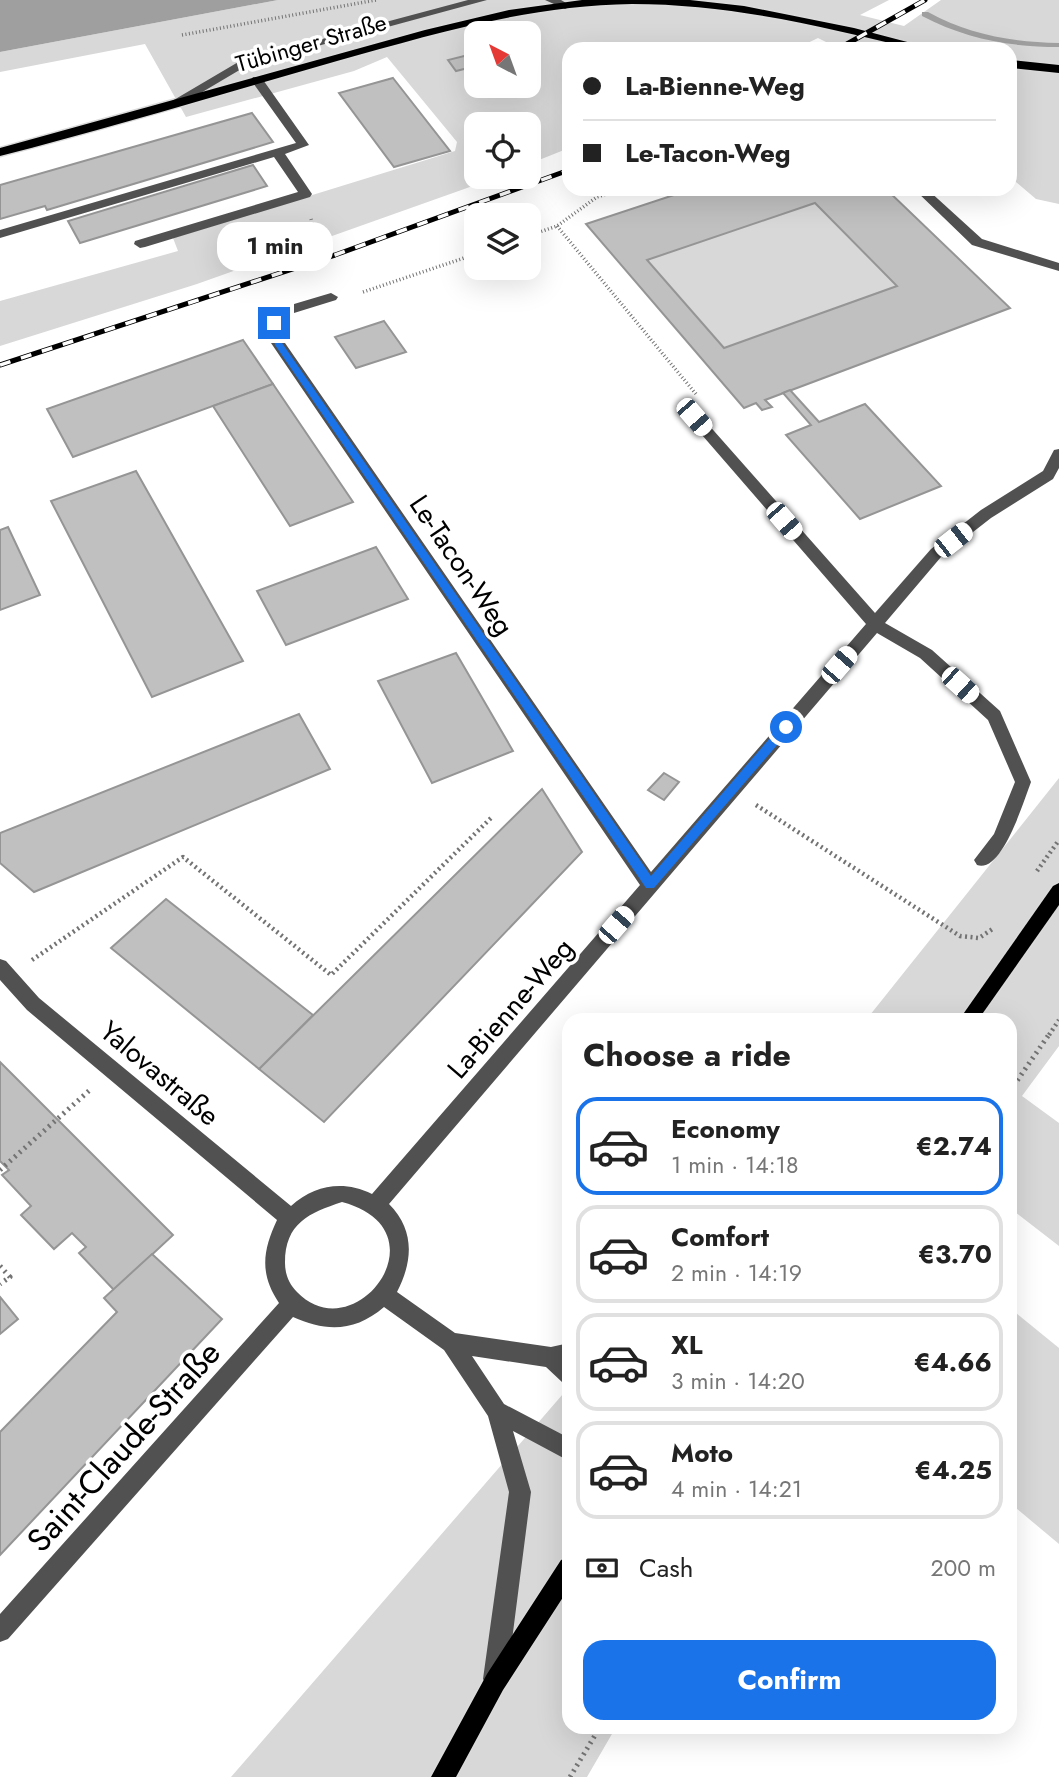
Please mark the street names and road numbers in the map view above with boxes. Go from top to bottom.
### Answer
street label: Tübinger Straße [232,5,391,81]
street label: Le-Tacon-Weg [399,487,524,644]
street label: La-Bienne-Weg [438,929,583,1088]
street label: Yalovastraße [91,1011,228,1136]
street label: Saint-Claude-Straße [16,1330,231,1562]

